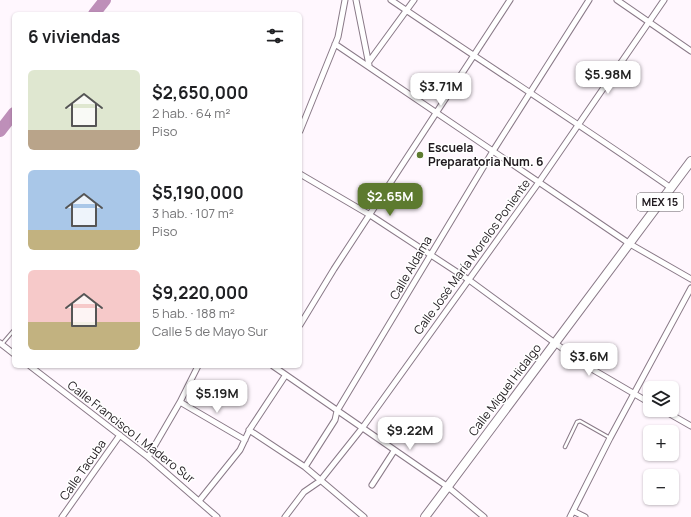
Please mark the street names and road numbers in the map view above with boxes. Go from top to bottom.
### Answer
street label: Calle José María Morelos Poniente [409,176,534,338]
road number: MEX 15 [637,193,683,211]
street label: Calle Aldama [385,233,436,303]
street label: Calle Miguel Hidalgo [464,340,545,439]
street label: Calle Francisco I. Madero Sur [64,376,199,487]
street label: Calle Tacuba [55,436,110,504]

